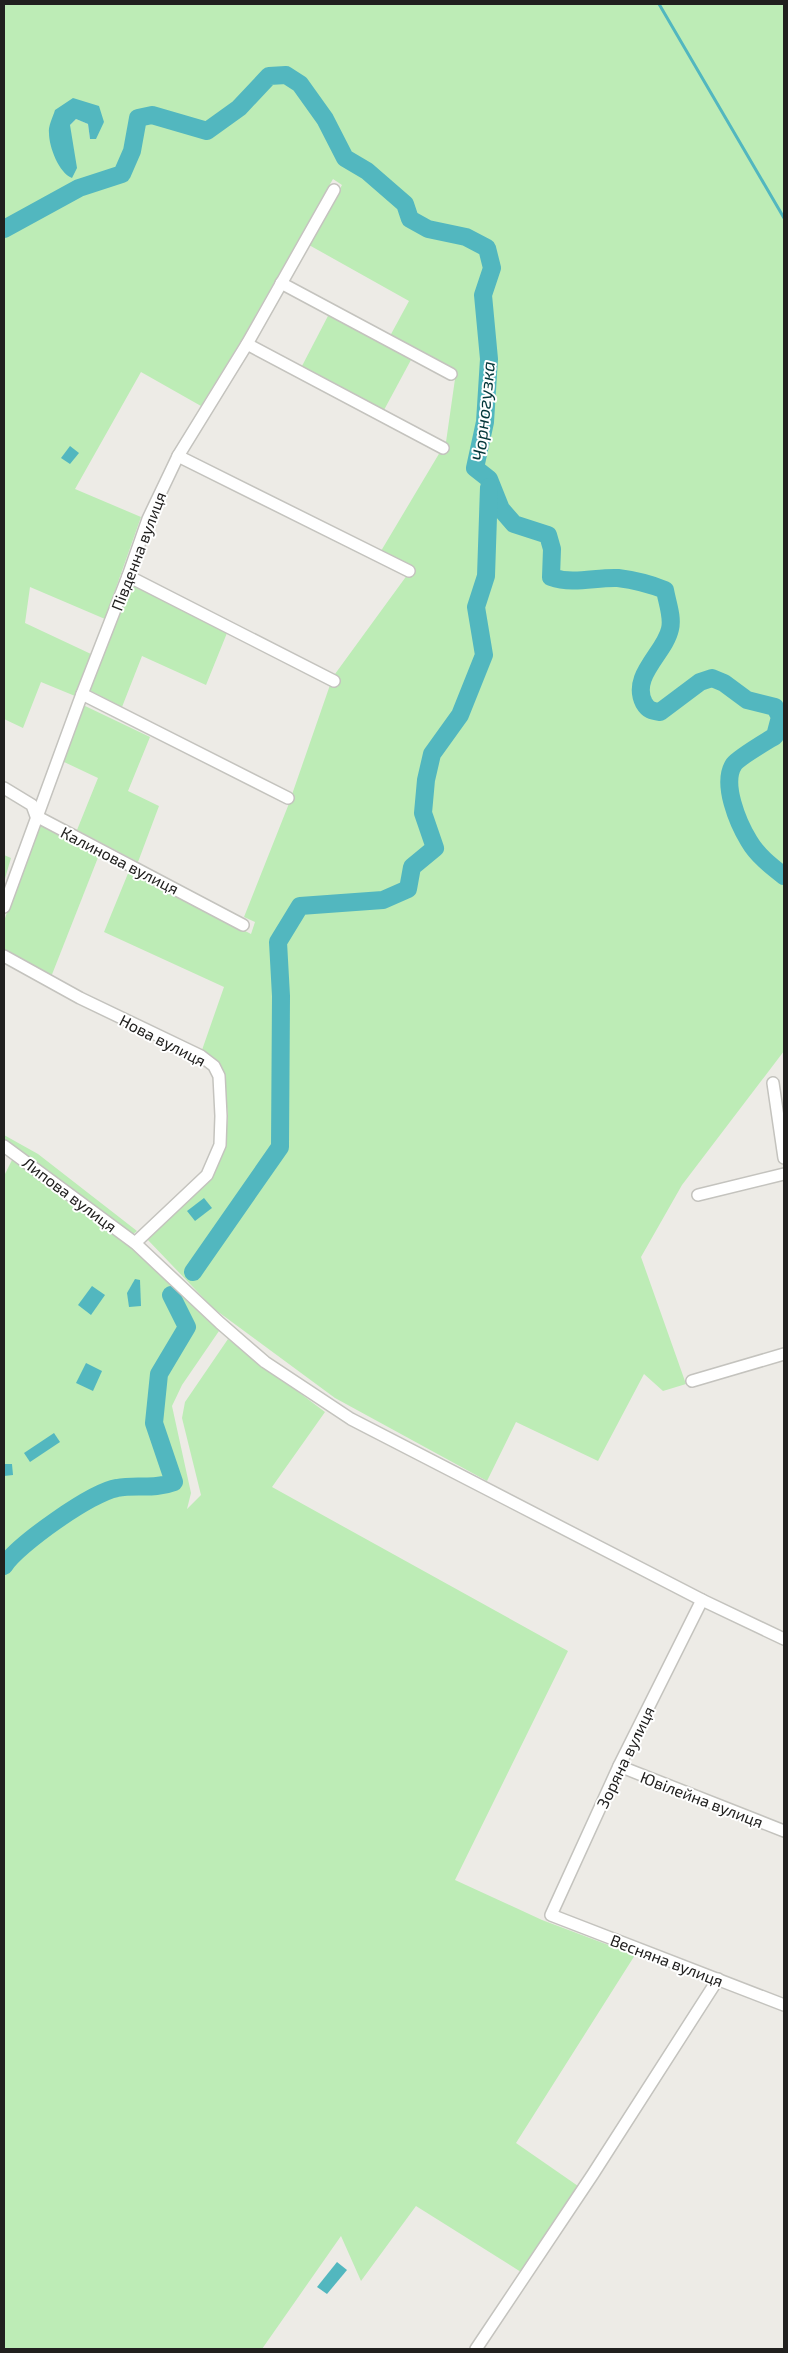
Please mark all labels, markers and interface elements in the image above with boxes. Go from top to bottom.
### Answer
water label: Чорногузка [467,360,499,462]
street label: Південна вулиця [107,489,170,613]
street label: Калинова вулиця [57,822,182,899]
street label: Нова вулиця [116,1010,209,1071]
street label: Липова вулиця [19,1152,121,1236]
street label: Зоряна вулиця [592,1703,659,1811]
street label: Ювілейна вулиця [638,1767,766,1832]
street label: Весняна вулиця [607,1930,726,1991]

